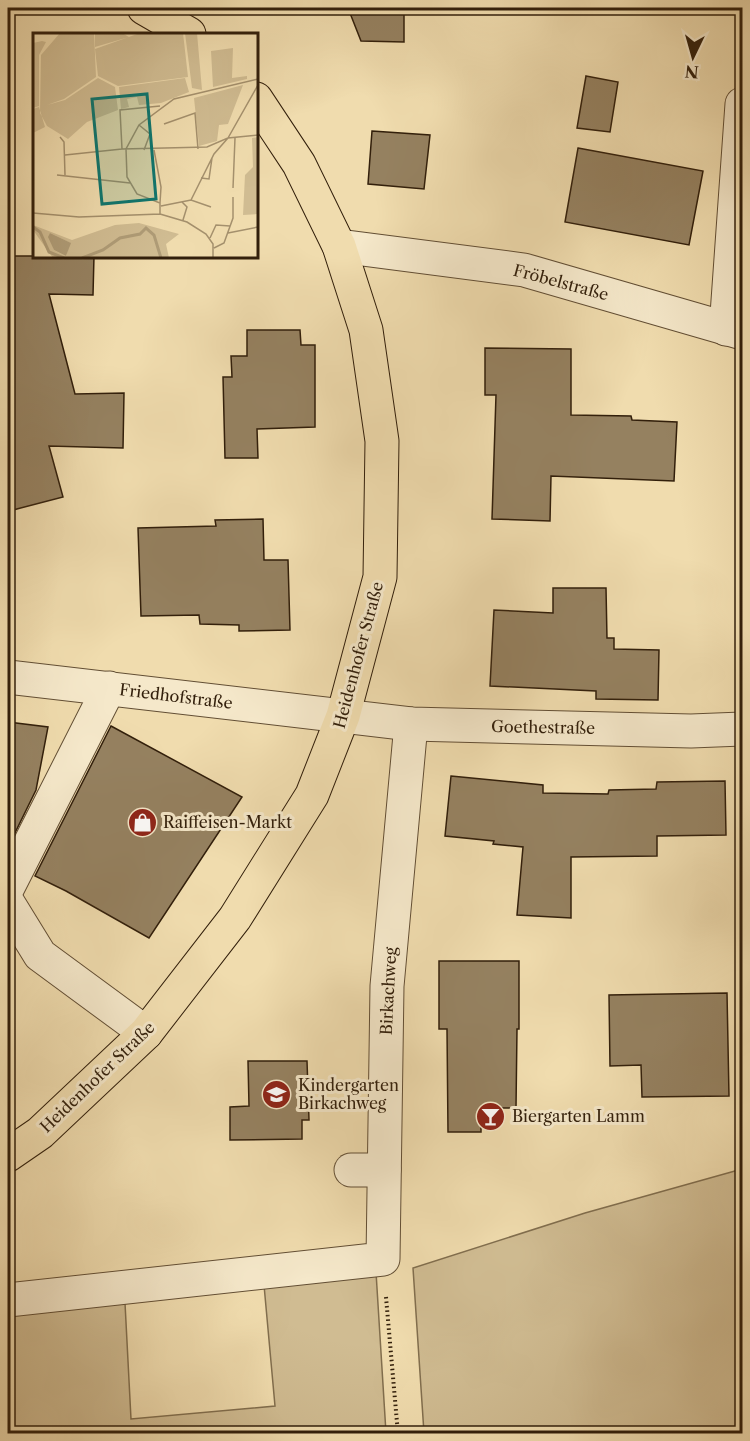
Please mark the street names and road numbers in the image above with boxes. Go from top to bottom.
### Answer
street label: Fröbelstraße [511,260,611,304]
street label: Heidenhofer Straße [329,579,387,731]
street label: Friedhofstraße [118,679,234,713]
street label: Goethestraße [491,716,595,738]
street label: Birkachweg [376,946,400,1036]
street label: Heidenhofer Straße [36,1017,158,1137]

